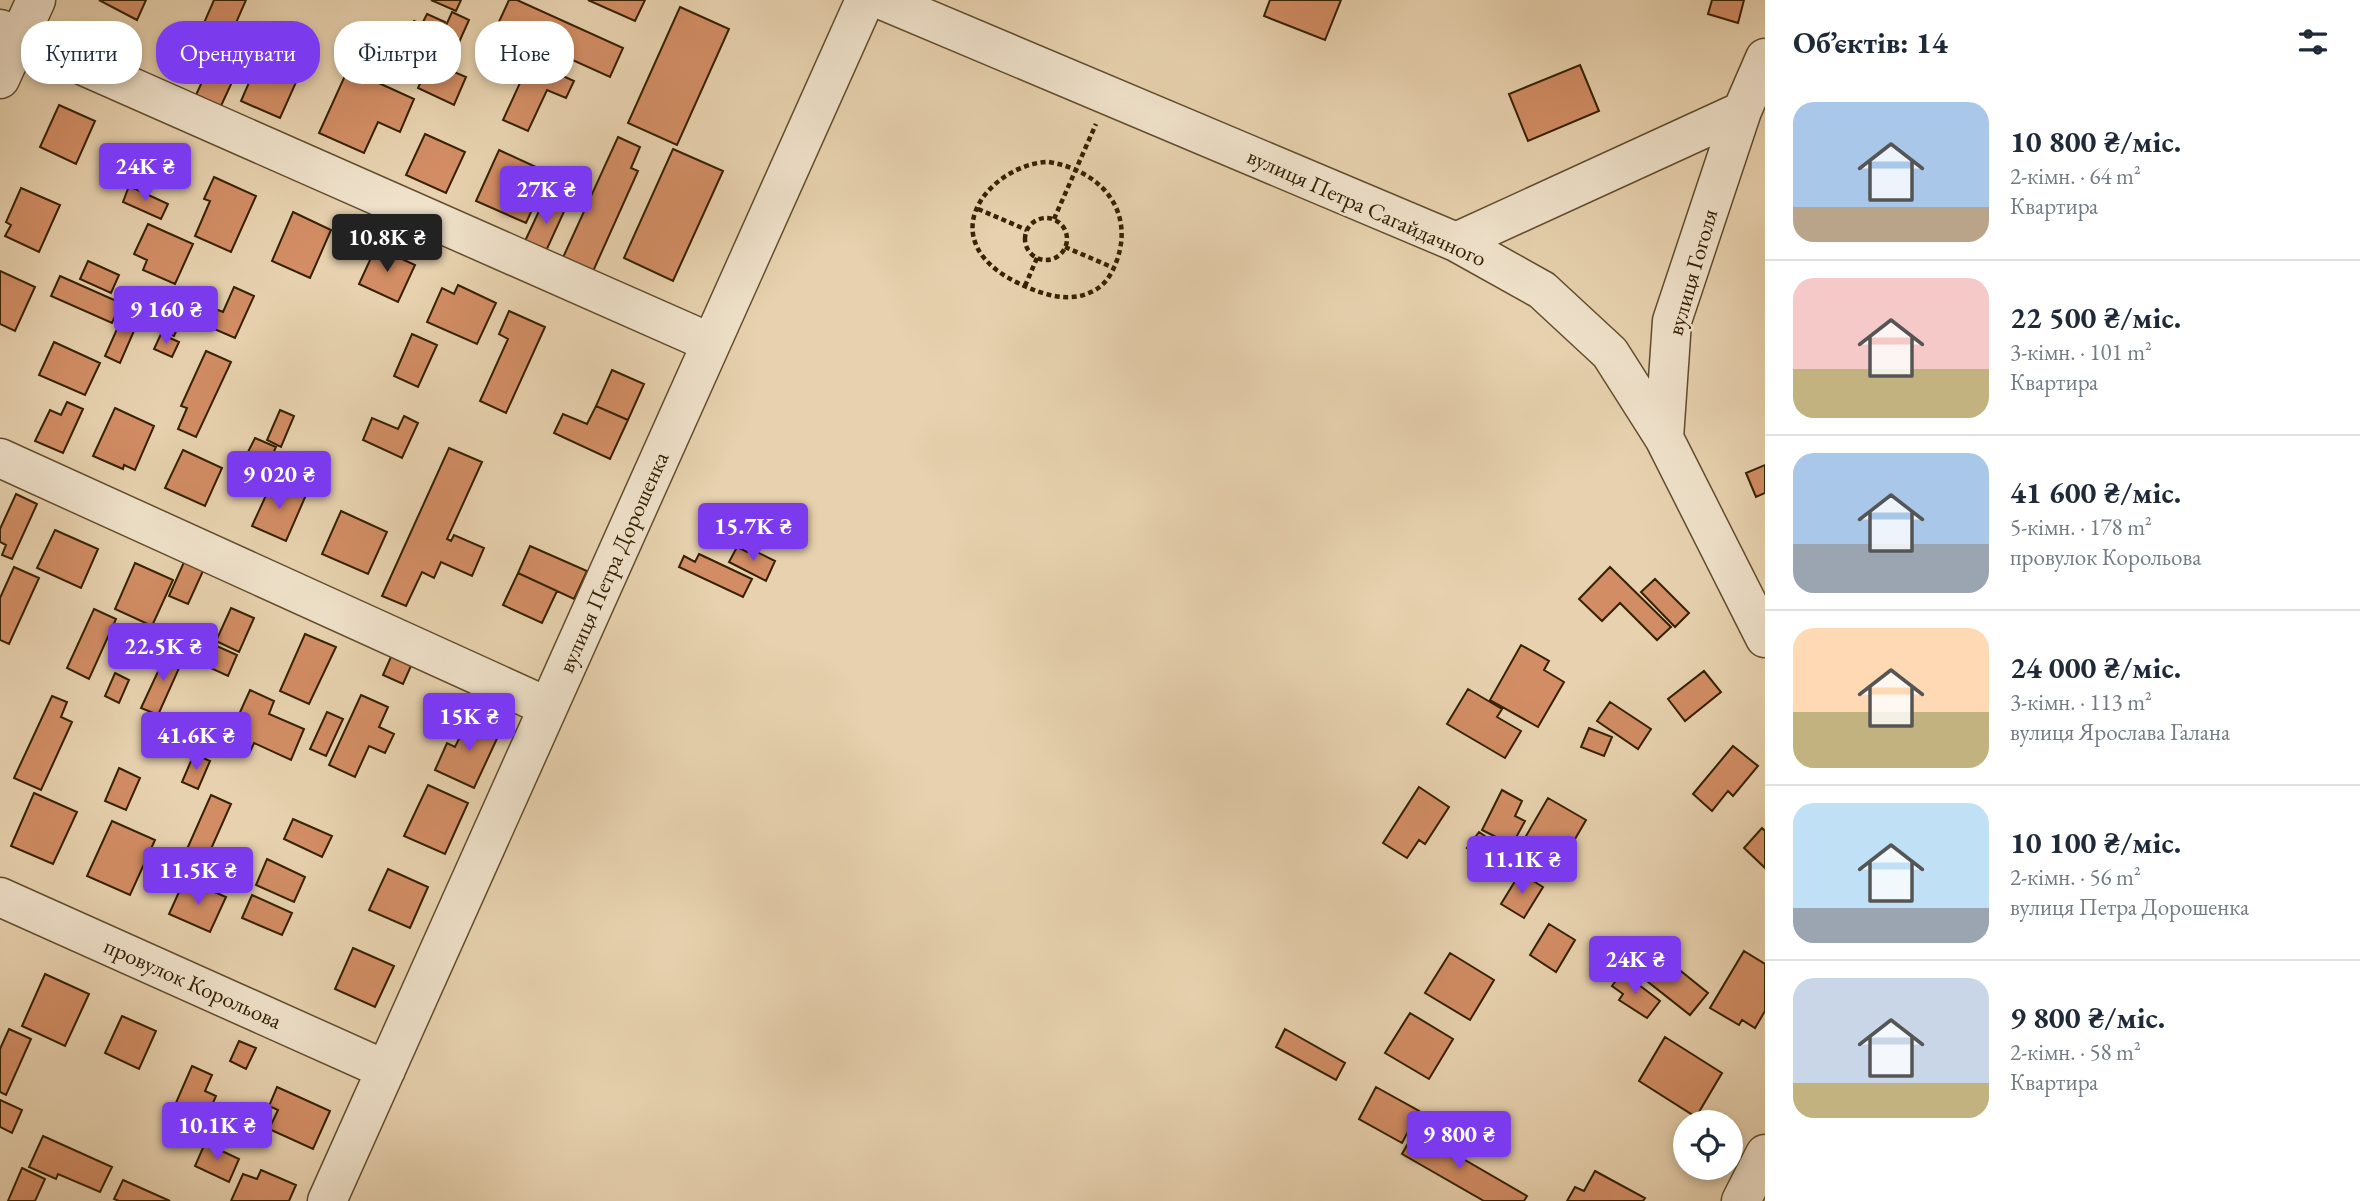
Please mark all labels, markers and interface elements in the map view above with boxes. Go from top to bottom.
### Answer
chip: Купити [21,21,142,84]
chip: Орендувати [156,21,320,84]
chip: Фільтри [334,21,461,84]
chip: Нове [475,21,574,84]
text: Об’єктів: 14 [1793,23,1948,62]
icon: filters [2294,23,2332,61]
text: 10 800 ₴/міс. [2010,122,2181,161]
icon: home [1849,130,1933,214]
street label: вулиця Петра Сагайдачного [1243,141,1491,273]
pin: 24K ₴ [96,144,194,203]
text: 24K ₴ [115,151,175,181]
text: 2-кімн. · 64 m² [2010,161,2141,191]
pin: 27K ₴ [497,166,595,226]
text: 27K ₴ [516,174,576,204]
text: Квартира [2010,191,2098,221]
street label: вулиця Гоголя [1660,205,1724,339]
pin: 10.8K ₴ [322,215,452,274]
text: 10.8K ₴ [348,222,426,252]
pin: 9 160 ₴ [101,286,231,346]
text: 9 160 ₴ [130,294,202,324]
text: 22 500 ₴/міс. [2010,298,2181,337]
icon: home [1849,306,1933,390]
text: 3-кімн. · 101 m² [2010,337,2152,367]
text: Квартира [2010,367,2098,397]
street label: вулиця Петра Дорошенка [551,446,676,677]
pin: 9 020 ₴ [214,452,344,511]
text: 9 020 ₴ [243,459,315,489]
text: 41 600 ₴/міс. [2010,473,2181,512]
icon: home [1849,481,1933,565]
pin: 15.7K ₴ [688,504,818,563]
text: 15.7K ₴ [714,511,792,541]
text: 5-кімн. · 178 m² [2010,512,2152,542]
text: провулок Корольова [2010,542,2201,572]
pin: 22.5K ₴ [98,624,228,683]
text: 22.5K ₴ [124,631,202,661]
text: 24 000 ₴/міс. [2010,648,2181,687]
icon: home [1849,656,1933,740]
text: 3-кімн. · 113 m² [2010,687,2152,717]
pin: 15K ₴ [420,694,518,753]
text: 15K ₴ [439,701,499,731]
pin: 41.6K ₴ [131,712,261,772]
text: вулиця Ярослава Галана [2010,717,2230,747]
text: 41.6K ₴ [157,720,235,750]
text: 10 100 ₴/міс. [2010,823,2181,862]
icon: home [1849,831,1933,915]
pin: 11.1K ₴ [1457,836,1587,896]
text: 11.1K ₴ [1483,844,1561,874]
pin: 11.5K ₴ [133,848,263,907]
text: 11.5K ₴ [159,855,237,885]
text: 2-кімн. · 56 m² [2010,862,2141,892]
text: вулиця Петра Дорошенка [2010,892,2249,922]
street label: провулок Корольова [99,930,287,1036]
pin: 24K ₴ [1586,936,1684,996]
text: 24K ₴ [1605,944,1665,974]
text: 9 800 ₴/міс. [2010,998,2165,1037]
icon: home [1849,1006,1933,1090]
text: 2-кімн. · 58 m² [2010,1037,2141,1067]
text: Квартира [2010,1067,2098,1097]
pin: 10.1K ₴ [152,1102,282,1162]
text: 10.1K ₴ [178,1110,256,1140]
map controls [1673,1110,1743,1180]
button: locate [1673,1110,1743,1180]
pin: 9 800 ₴ [1394,1112,1524,1171]
text: 9 800 ₴ [1423,1119,1495,1149]

